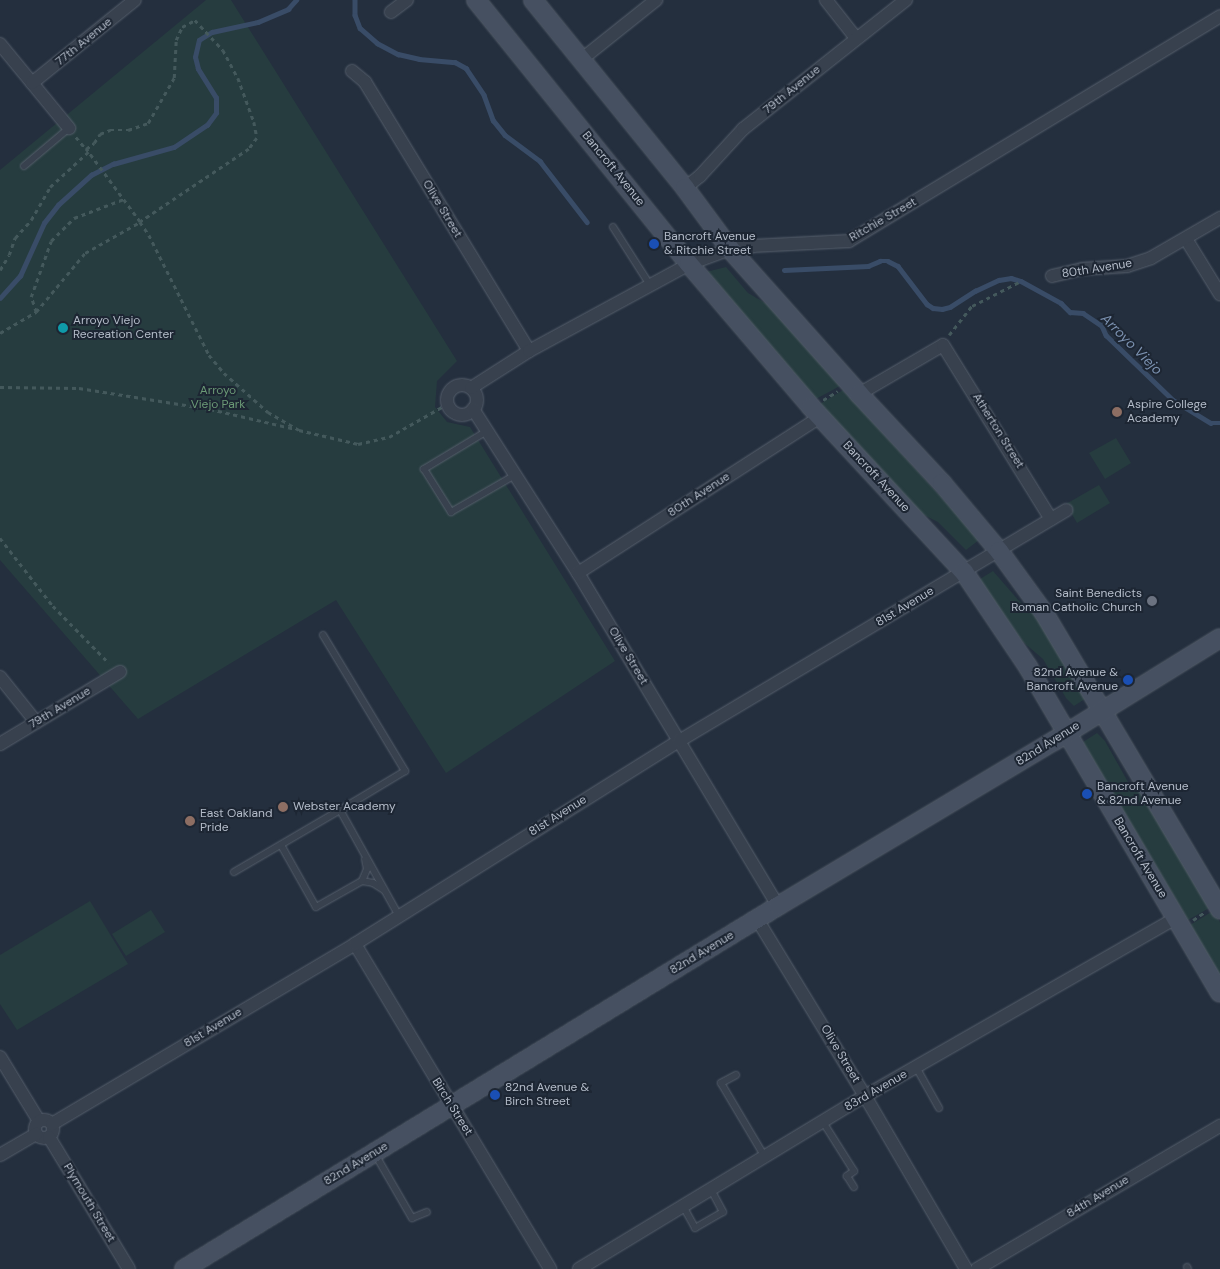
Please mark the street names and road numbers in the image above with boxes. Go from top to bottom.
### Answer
street label: 77th Avenue [53,15,115,69]
street label: 79th Avenue [761,63,823,117]
street label: Bancroft Avenue [579,129,647,209]
street label: Olive Street [419,177,465,241]
street label: Ritchie Street [847,195,919,245]
street label: 80th Avenue [1061,256,1133,282]
street label: Atherton Street [969,391,1027,471]
street label: Bancroft Avenue [840,439,912,515]
street label: 80th Avenue [665,470,733,520]
street label: 81st Avenue [873,584,937,630]
street label: Olive Street [605,624,651,688]
street label: 79th Avenue [27,684,93,732]
street label: 82nd Avenue [1013,719,1083,769]
street label: 81st Avenue [527,793,589,839]
street label: Bancroft Avenue [1110,815,1170,901]
street label: 82nd Avenue [667,928,737,978]
street label: 81st Avenue [181,1005,245,1051]
street label: Olive Street [817,1022,863,1086]
street label: 83rd Avenue [842,1067,910,1115]
street label: Birch Street [429,1075,475,1139]
street label: 82nd Avenue [321,1139,391,1189]
street label: Plymouth Street [60,1161,118,1245]
street label: 84th Avenue [1064,1173,1132,1221]

